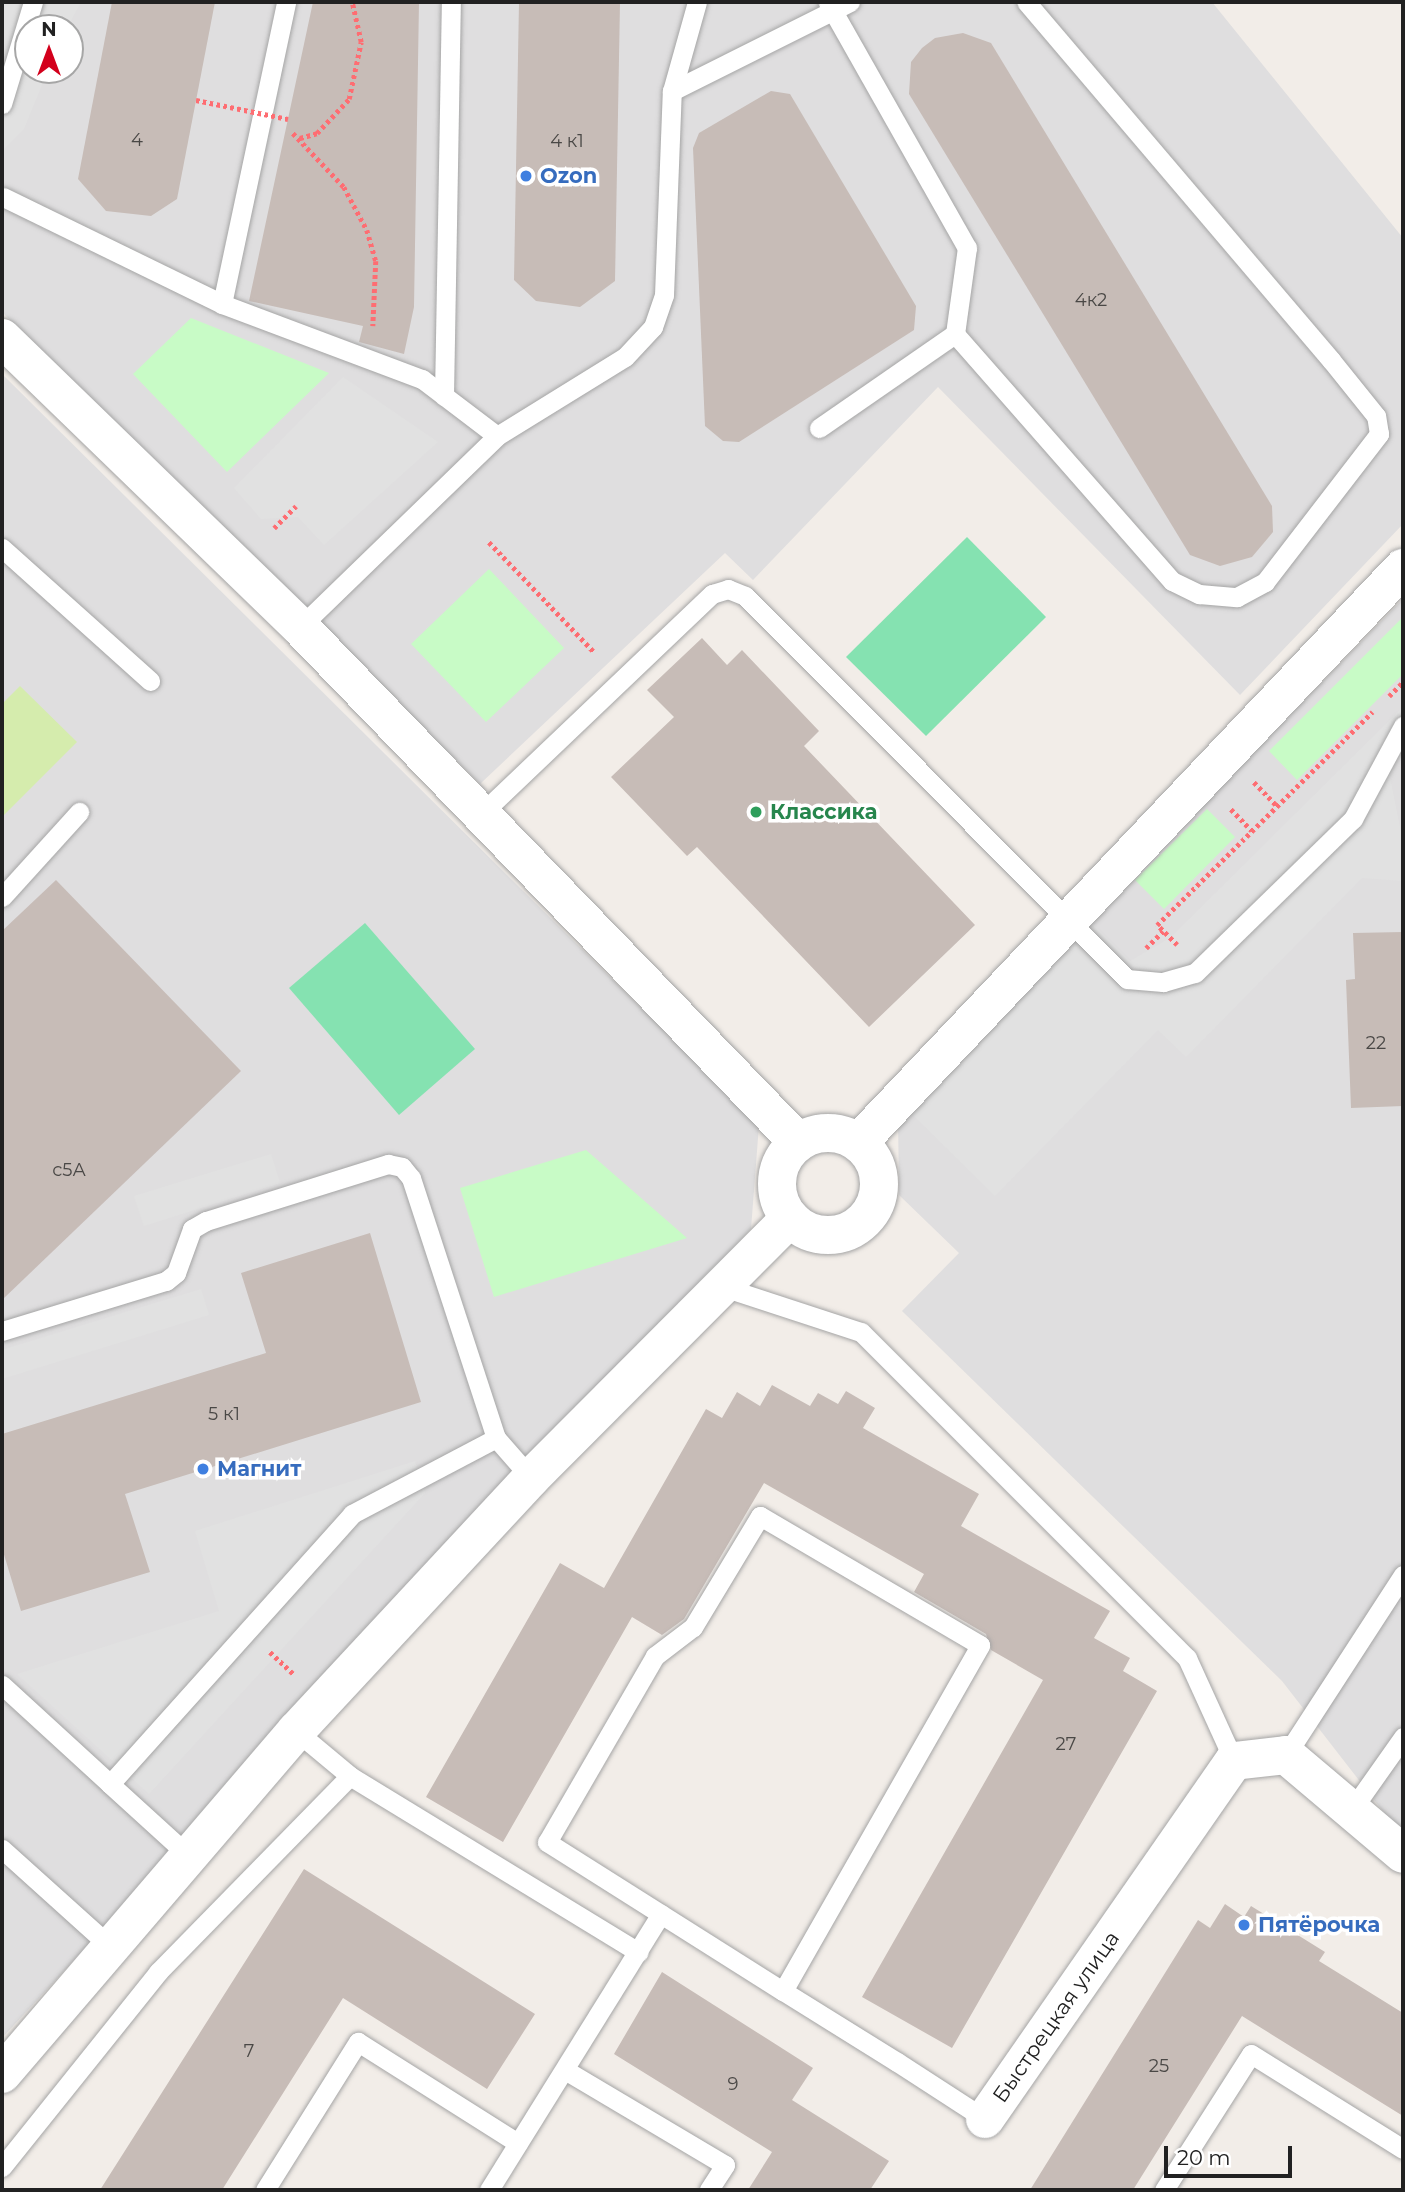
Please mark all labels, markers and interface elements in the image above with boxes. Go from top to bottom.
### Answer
north arrow [14,14,84,84]
text: N [41,18,57,41]
house number: 4 [131,129,143,151]
house number: 4 к1 [550,130,584,152]
place label: Ozon [540,163,597,189]
marker: Ozon [518,168,534,184]
house number: 4к2 [1075,289,1107,311]
place label: Классика [770,799,878,825]
marker: Классика [748,804,764,820]
house number: 22 [1366,1032,1386,1054]
house number: с5А [52,1159,86,1181]
house number: 5 к1 [208,1403,240,1425]
place label: Магнит [217,1456,301,1482]
marker: Магнит [195,1461,211,1477]
house number: 27 [1056,1733,1076,1755]
place label: Пятёрочка [1258,1912,1380,1938]
marker: Пятёрочка [1236,1917,1252,1933]
street label: Быстрецкая улица [987,1927,1125,2107]
house number: 7 [244,2040,254,2062]
house number: 25 [1149,2055,1169,2077]
house number: 9 [728,2073,738,2095]
scale bar [1167,2132,1295,2176]
text: 20 m [1177,2145,1231,2170]

